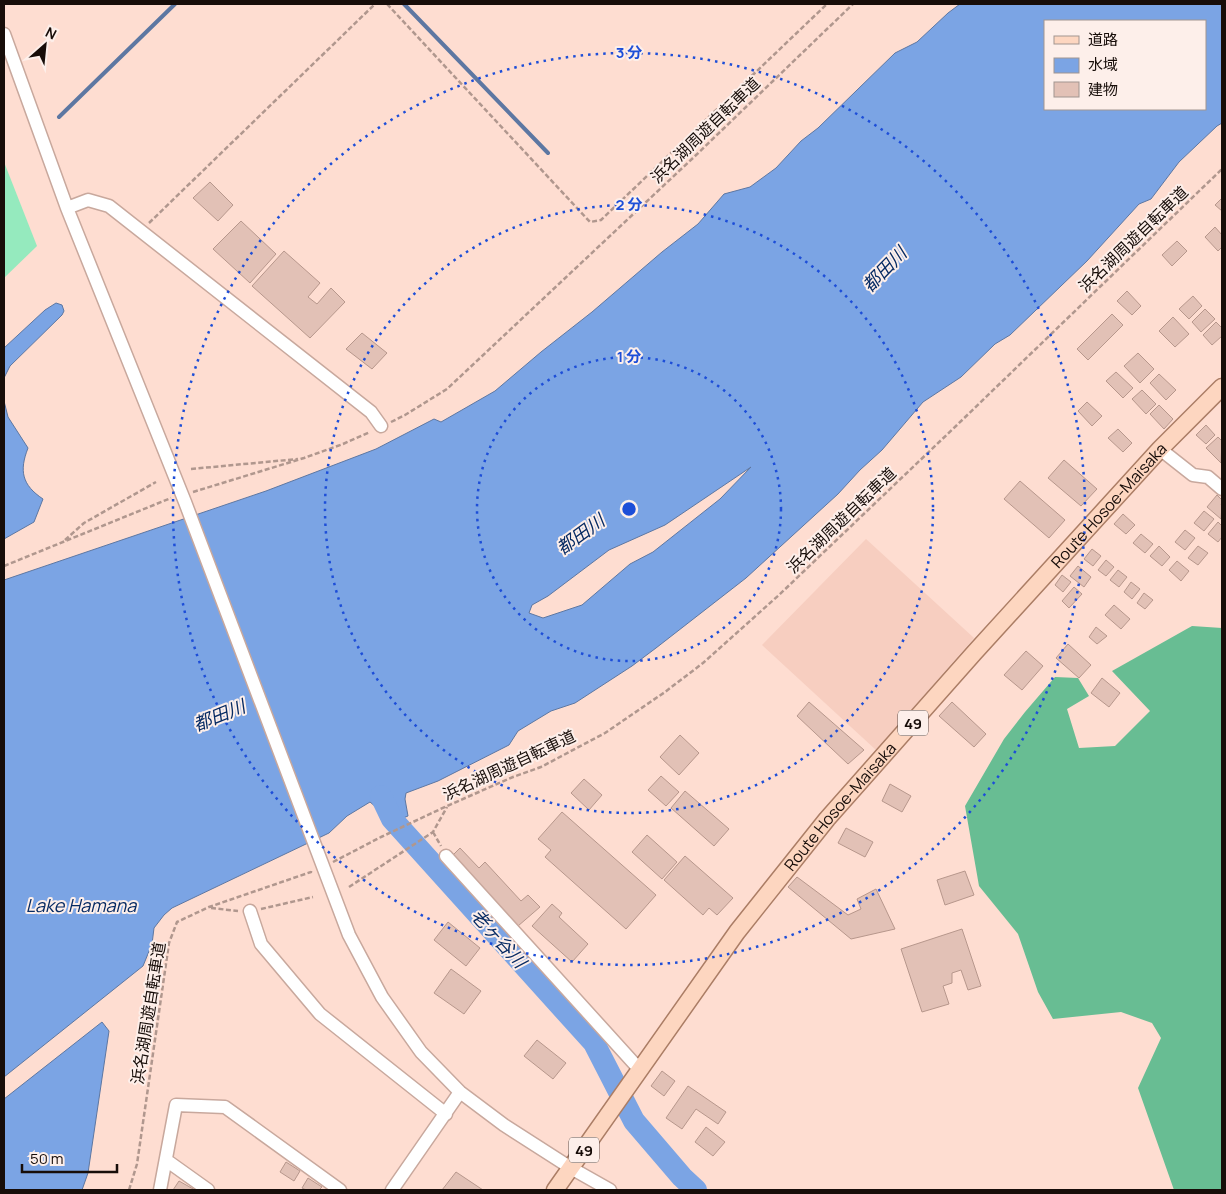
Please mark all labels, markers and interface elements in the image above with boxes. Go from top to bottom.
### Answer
north arrow [20,20,70,70]
legend [1044,20,1206,110]
text: N [42,22,60,44]
text: 道路 [1088,29,1118,50]
text: 3 分 [616,42,642,63]
text: 水域 [1088,54,1118,75]
street label: 浜名湖周遊自転車道 [646,72,764,188]
text: 建物 [1088,79,1118,100]
street label: 浜名湖周遊自転車道 [1074,181,1192,297]
text: 2 分 [616,194,642,215]
water label: 都田川 [857,240,913,297]
text: 1 分 [617,346,641,367]
street label: Route Hosoe-Maisaka [1046,438,1171,573]
street label: 浜名湖周遊自転車道 [782,462,900,578]
centre of rings [620,500,638,518]
water label: 都田川 [551,507,611,560]
water label: 都田川 [189,693,250,736]
road number: 49 [898,710,928,736]
street label: 浜名湖周遊自転車道 [439,725,579,805]
street label: Route Hosoe-Maisaka [779,738,901,875]
water label: Lake Hamana [26,893,137,917]
water label: 老ヶ谷川 [466,903,533,974]
street label: 浜名湖周遊自転車道 [126,940,170,1086]
road number: 49 [569,1138,599,1162]
scale bar [22,1142,118,1174]
text: 50 m [30,1148,64,1169]

